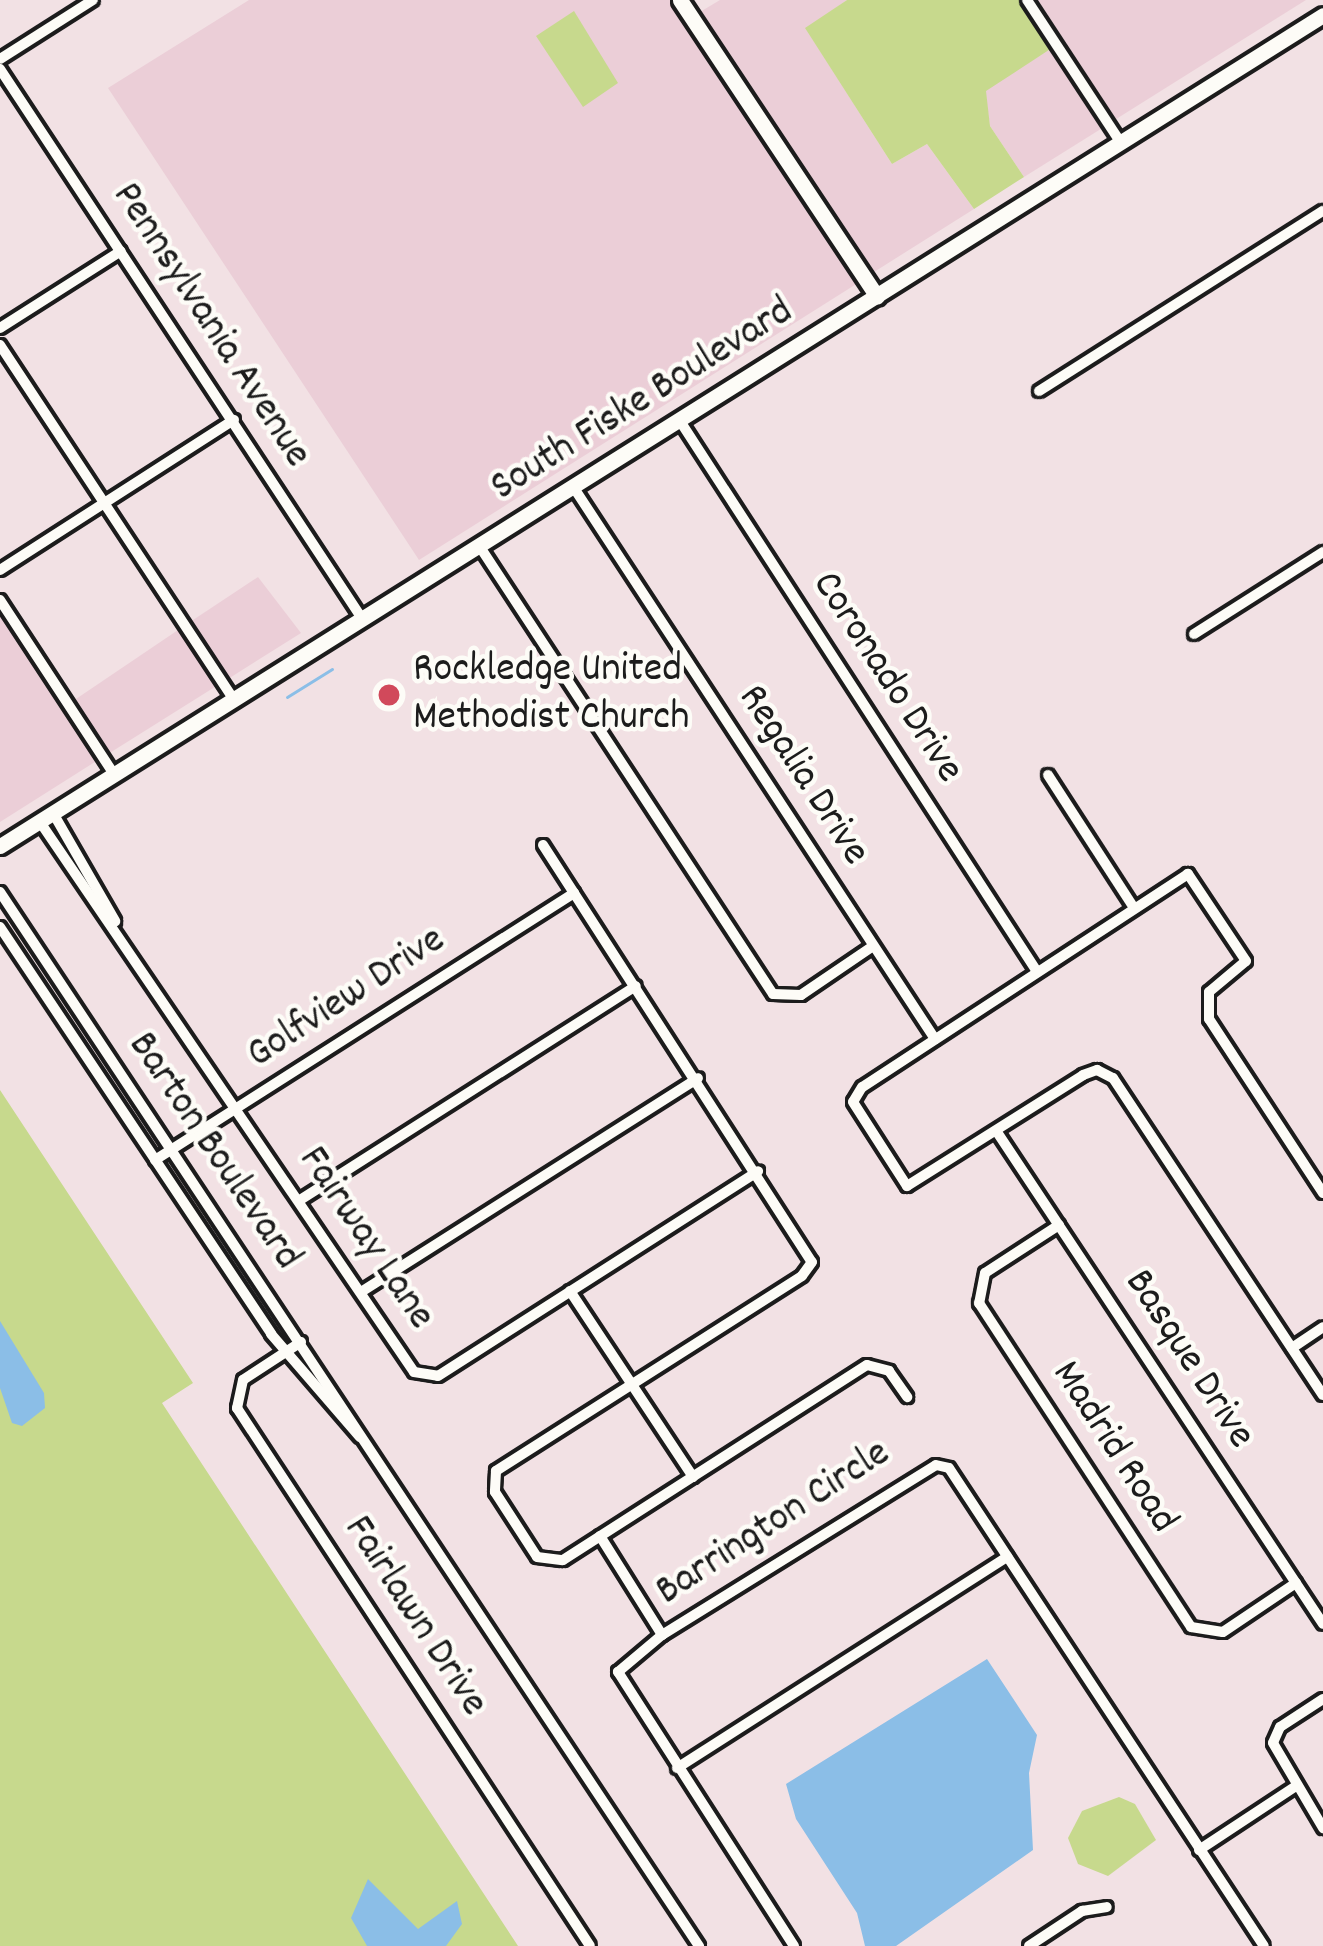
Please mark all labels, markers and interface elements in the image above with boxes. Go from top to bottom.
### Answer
street label: Pennsylvania Avenue [99,174,321,478]
street label: South Fiske Boulevard [483,288,803,514]
street label: Coronado Drive [799,563,973,793]
place label: Rockledge United Methodist Church [413,646,689,744]
street label: Regalia Drive [725,676,879,876]
marker: Rockledge United Methodist Church [376,682,402,708]
street label: Golfview Drive [239,916,455,1082]
street label: Barton Boulevard [115,1023,311,1281]
street label: Fairway Lane [285,1138,445,1340]
street label: Basque Drive [1112,1261,1264,1459]
street label: Madrid Road [1039,1352,1187,1544]
street label: Barrington Circle [648,1430,900,1618]
street label: Fairlawn Drive [331,1508,497,1726]

